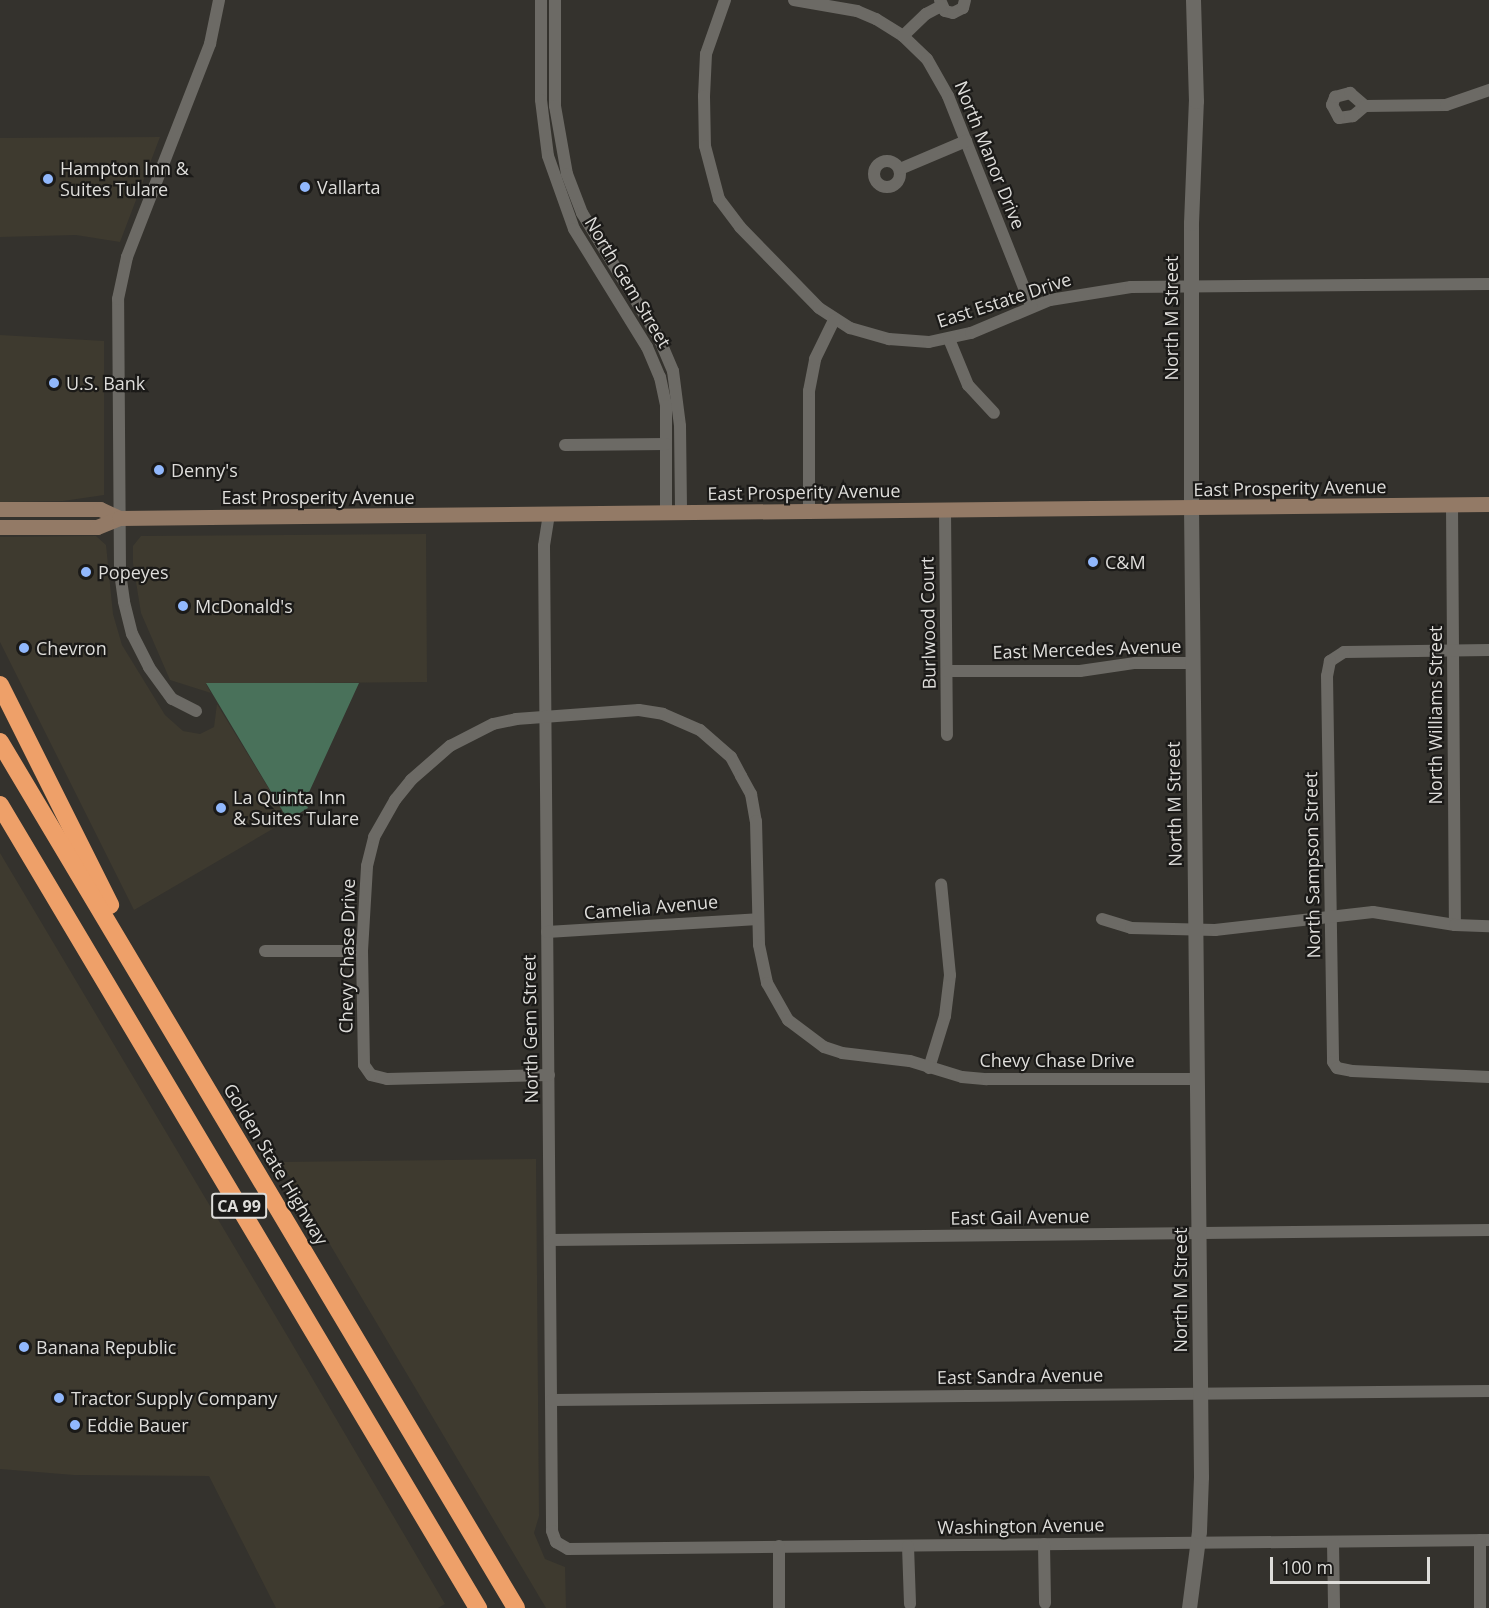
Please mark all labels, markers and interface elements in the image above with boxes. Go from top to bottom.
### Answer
street label: North Manor Drive [950,78,1030,232]
place label: Hampton Inn & Suites Tulare [60,158,189,201]
marker: Hampton Inn & Suites Tulare [41,172,55,186]
place label: Vallarta [317,176,381,198]
marker: Vallarta [298,180,312,194]
street label: North Gem Street [580,213,676,351]
street label: North M Street [1160,255,1182,381]
street label: East Estate Drive [934,268,1074,332]
place label: U.S. Bank [66,372,145,394]
marker: U.S. Bank [47,376,61,390]
place label: Denny's [171,459,238,481]
marker: Denny's [152,463,166,477]
street label: East Prosperity Avenue [1193,476,1387,500]
street label: East Prosperity Avenue [707,480,901,504]
street label: East Prosperity Avenue [221,486,415,508]
place label: C&M [1105,551,1146,573]
marker: C&M [1086,555,1100,569]
street label: Burlwood Court [916,556,940,690]
place label: Popeyes [98,561,168,583]
marker: Popeyes [79,565,93,579]
place label: McDonald's [195,595,293,617]
marker: McDonald's [176,599,190,613]
street label: North Williams Street [1424,626,1446,804]
street label: East Mercedes Avenue [992,635,1182,663]
place label: Chevron [36,637,107,659]
marker: Chevron [17,641,31,655]
street label: North M Street [1162,741,1186,867]
street label: North Sampson Street [1300,771,1324,959]
place label: La Quinta Inn & Suites Tulare [233,787,359,830]
marker: La Quinta Inn & Suites Tulare [214,801,228,815]
street label: Chevy Chase Drive [335,878,359,1034]
street label: Camelia Avenue [583,890,719,924]
street label: North Gem Street [518,954,542,1104]
street label: Chevy Chase Drive [980,1049,1134,1071]
street label: Golden State Highway [219,1079,333,1249]
road number: CA 99 [210,1193,268,1219]
street label: East Gail Avenue [950,1205,1090,1229]
street label: North M Street [1169,1227,1191,1353]
place label: Banana Republic [36,1336,176,1358]
marker: Banana Republic [17,1340,31,1354]
street label: East Sandra Avenue [937,1364,1103,1388]
place label: Tractor Supply Company [71,1387,277,1409]
marker: Tractor Supply Company [52,1391,66,1405]
place label: Eddie Bauer [87,1414,188,1436]
marker: Eddie Bauer [68,1418,82,1432]
street label: Washington Avenue [937,1514,1105,1538]
scale bar [1273,1545,1434,1583]
text: 100 m [1281,1555,1333,1579]

